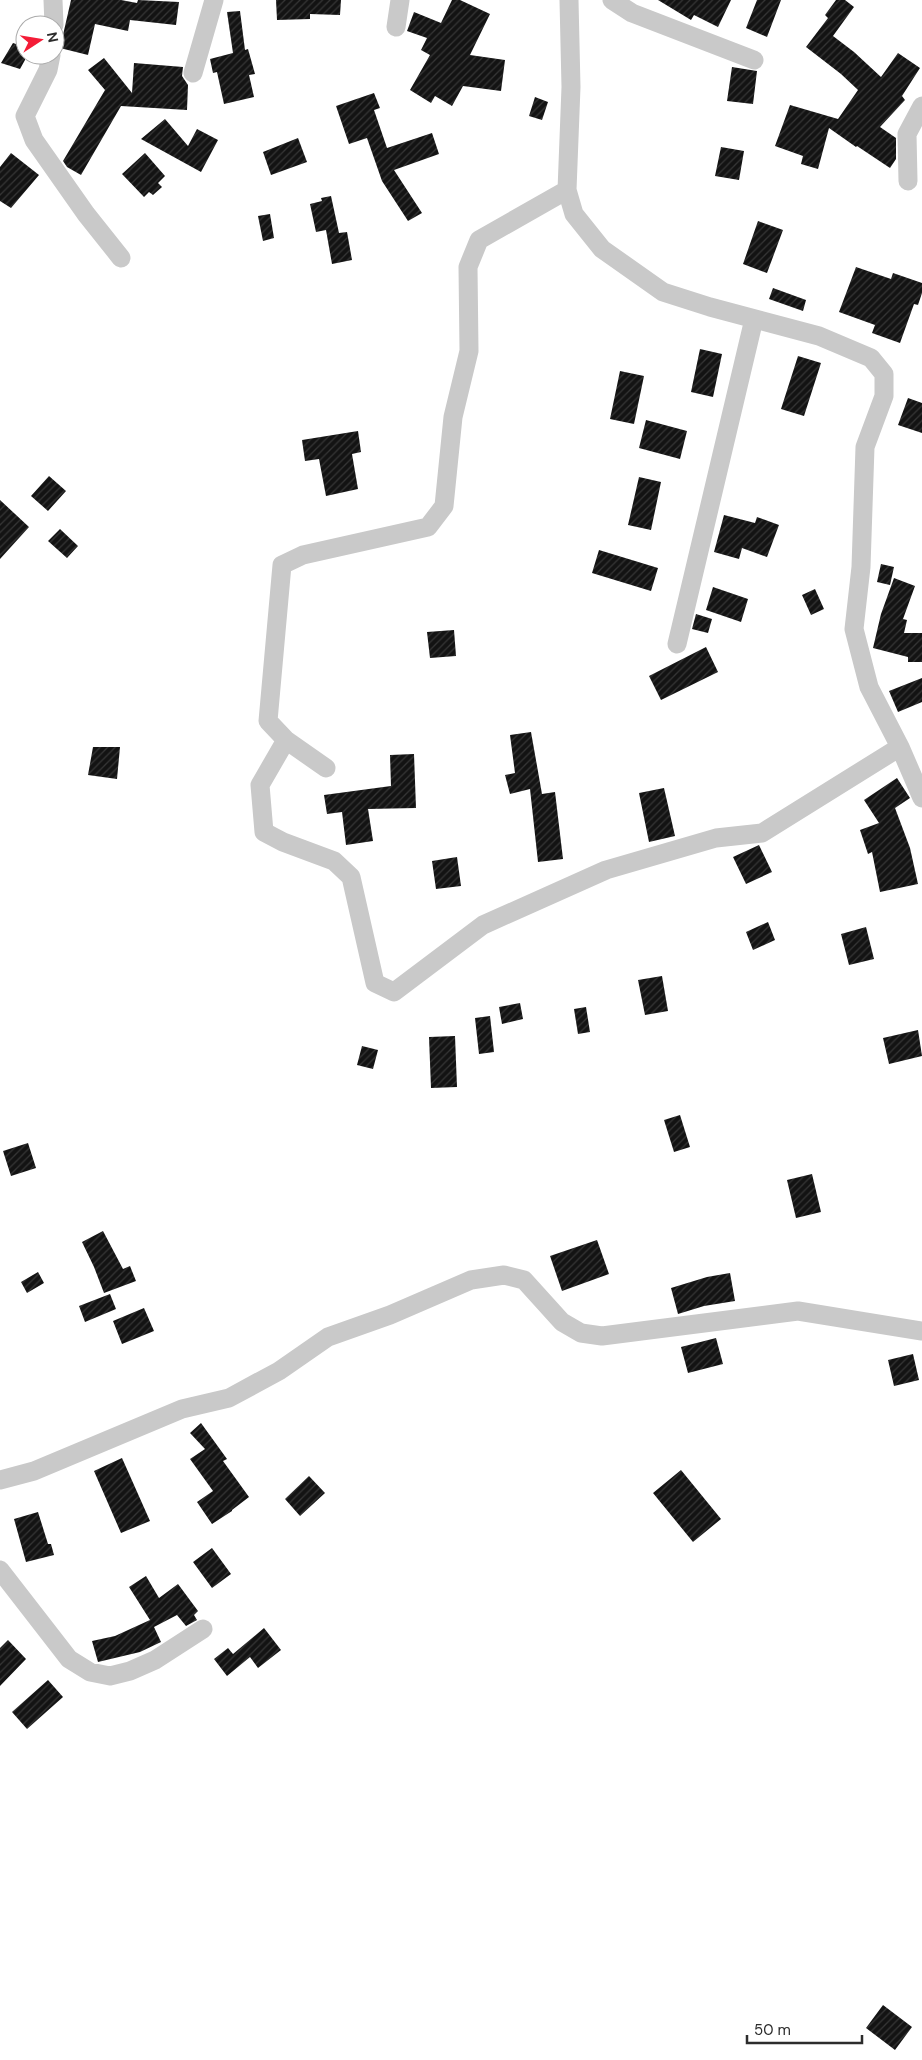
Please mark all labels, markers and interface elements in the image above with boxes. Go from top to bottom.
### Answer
north arrow [15,15,65,65]
text: N [43,30,63,44]
scale bar [747,2012,862,2044]
text: 50 m [754,2020,791,2040]

